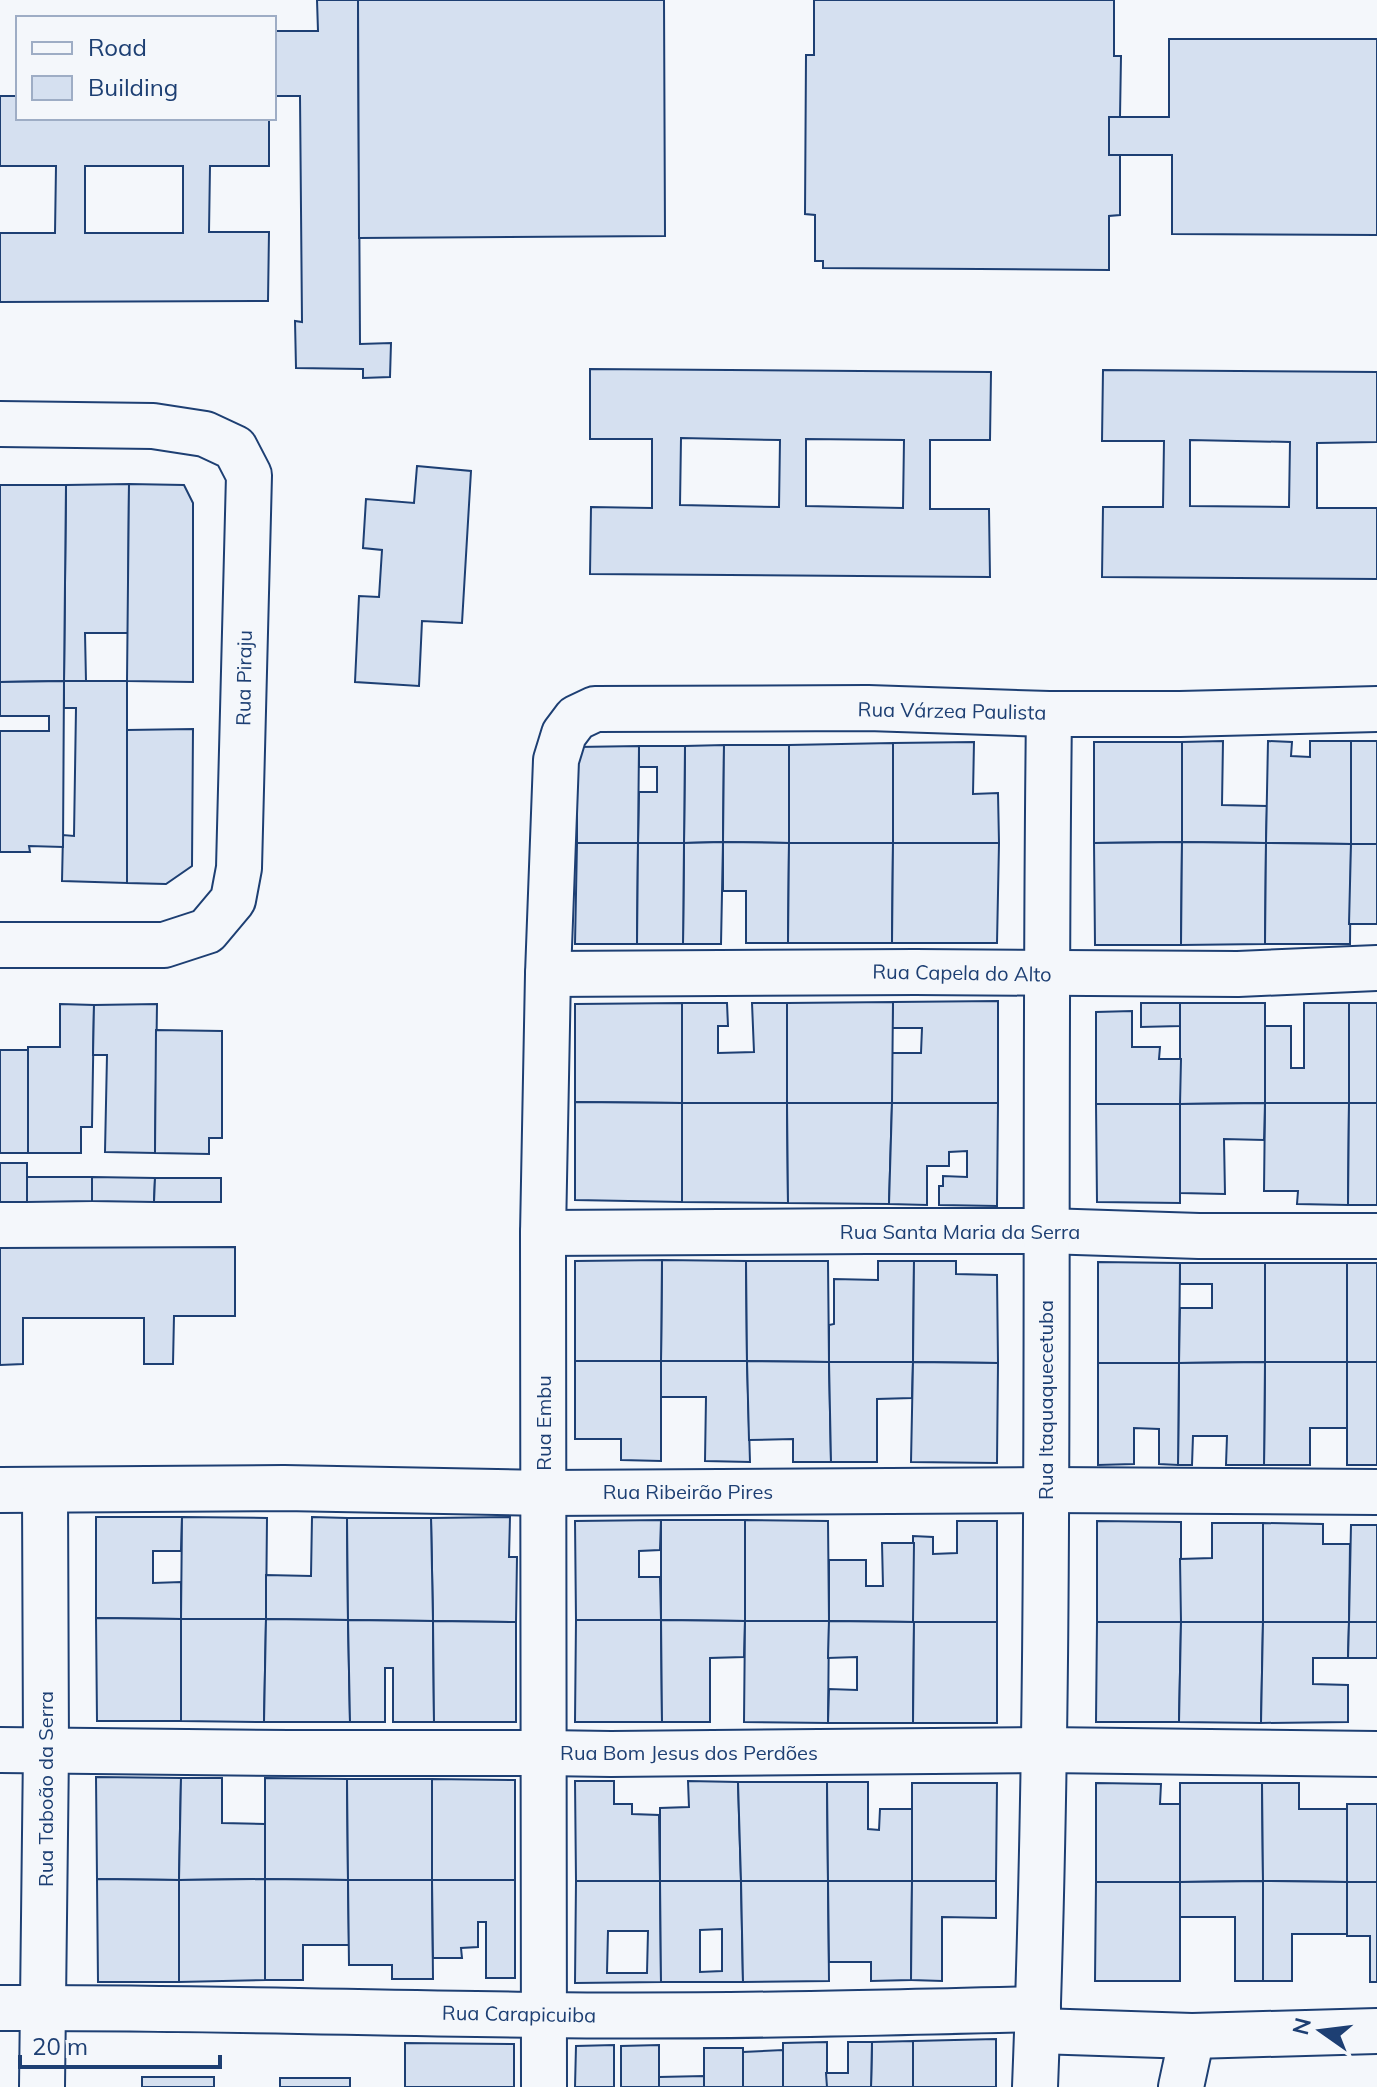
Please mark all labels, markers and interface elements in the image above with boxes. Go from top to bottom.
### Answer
legend [16,16,276,120]
text: Road [88,32,147,62]
text: Building [88,72,178,102]
street label: Rua Piraju [230,630,257,726]
street label: Rua Várzea Paulista [858,696,1046,725]
street label: Rua Capela do Alto [872,958,1052,987]
street label: Rua Santa Maria da Serra [840,1219,1080,1244]
street label: Rua Itaquaquecetuba [1033,1300,1058,1500]
street label: Rua Embu [531,1375,556,1471]
street label: Rua Ribeirão Pires [603,1479,773,1504]
street label: Rua Taboão da Serra [33,1691,58,1887]
street label: Rua Bom Jesus dos Perdões [560,1740,818,1765]
north arrow [1281,1991,1361,2071]
street label: Rua Carapicuiba [442,2000,596,2027]
text: N [1286,2015,1317,2038]
scale bar [20,2019,220,2069]
text: 20 m [32,2031,88,2061]

